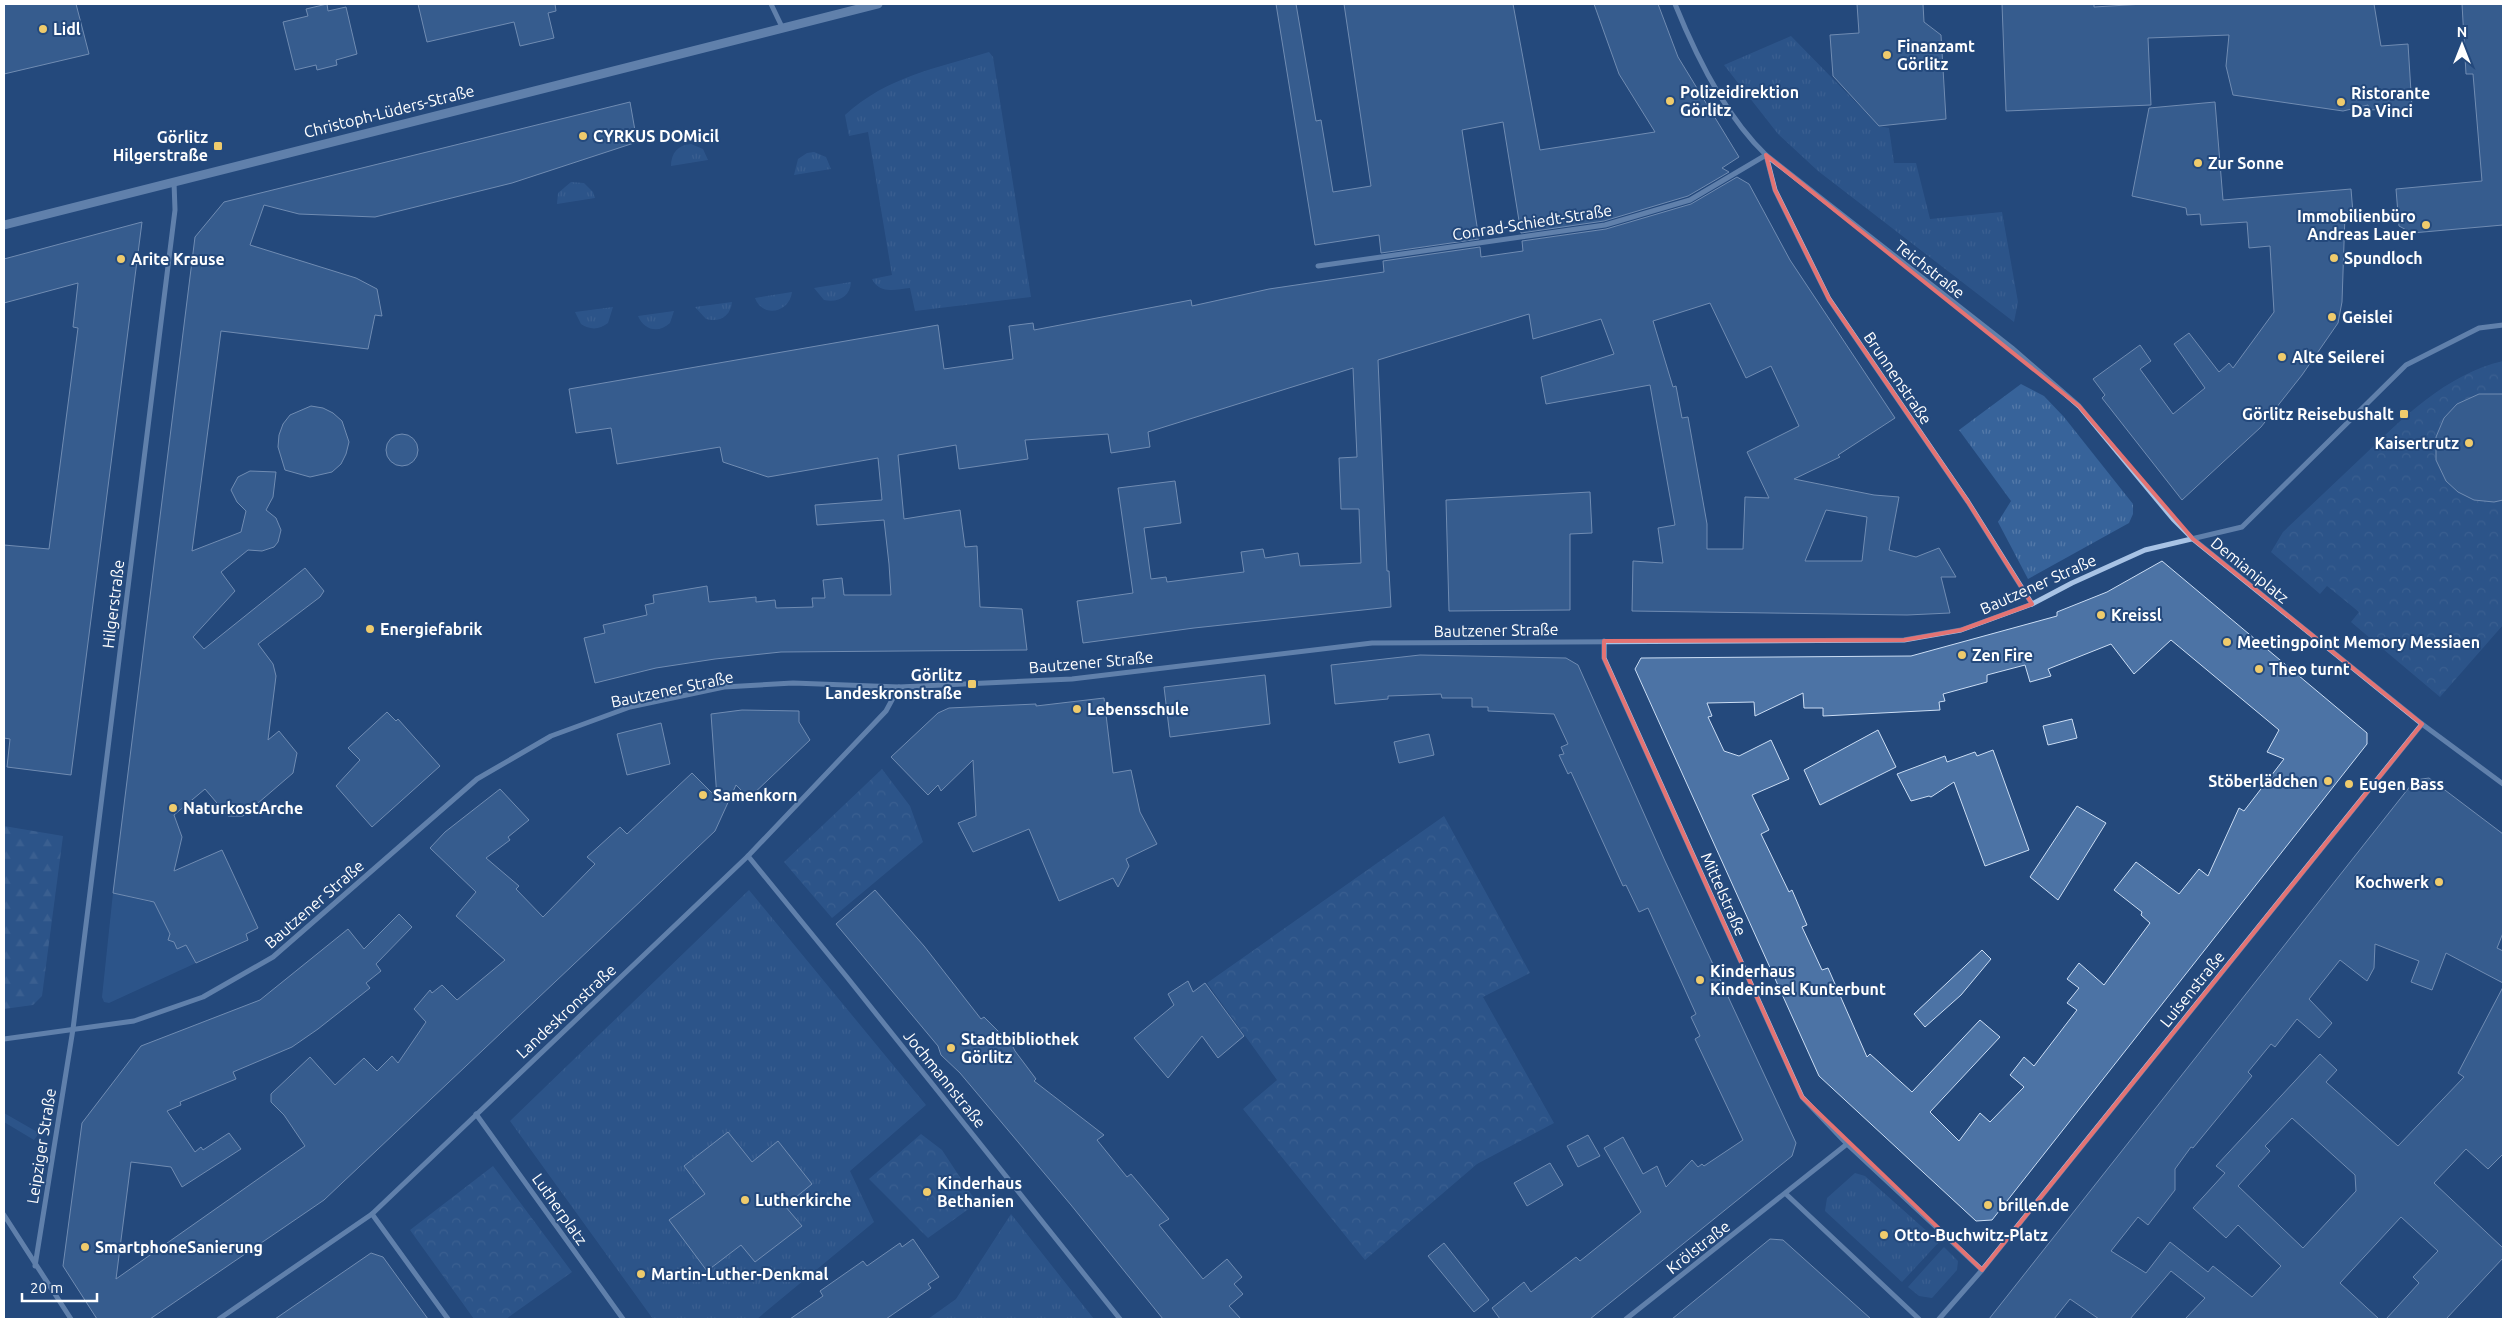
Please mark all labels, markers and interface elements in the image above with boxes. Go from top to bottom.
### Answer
place label: Lidl [53,20,81,38]
north arrow [2437,20,2487,70]
marker: Lidl [37,23,49,35]
text: N [2457,24,2467,40]
place label: Finanzamt Görlitz [1897,37,1975,73]
marker: Finanzamt Görlitz [1881,49,1893,61]
street label: Christoph-Lüders-Straße [302,81,476,141]
place label: Polizeidirektion Görlitz [1680,83,1799,119]
place label: Ristorante Da Vinci [2351,84,2430,120]
marker: Polizeidirektion Görlitz [1664,95,1676,107]
marker: Ristorante Da Vinci [2335,96,2347,108]
place label: CYRKUS DOMicil [593,127,719,145]
place label: Görlitz Hilgerstraße [113,128,208,164]
marker: CYRKUS DOMicil [577,130,589,142]
marker: Görlitz Hilgerstraße [212,140,224,152]
place label: Zur Sonne [2208,154,2284,172]
marker: Zur Sonne [2192,157,2204,169]
street label: Conrad-Schiedt-Straße [1451,200,1613,244]
place label: Immobilienbüro Andreas Lauer [2297,207,2416,243]
marker: Immobilienbüro Andreas Lauer [2420,219,2432,231]
street label: Teichstraße [1892,236,1968,302]
place label: Spundloch [2344,249,2423,267]
place label: Arite Krause [131,250,225,268]
marker: Spundloch [2328,252,2340,264]
marker: Arite Krause [115,253,127,265]
place label: Geislei [2342,308,2393,326]
marker: Geislei [2326,311,2338,323]
street label: Brunnenstraße [1860,328,1936,428]
place label: Alte Seilerei [2292,348,2385,366]
marker: Alte Seilerei [2276,351,2288,363]
place label: Görlitz Reisebushalt [2242,405,2394,423]
marker: Görlitz Reisebushalt [2398,408,2410,420]
place label: Kaisertrutz [2374,434,2459,452]
marker: Kaisertrutz [2463,437,2475,449]
street label: Demianiplatz [2208,533,2292,607]
street label: Bautzener Straße [1977,550,2099,618]
street label: Hilgerstraße [99,559,127,649]
place label: Kreissl [2111,606,2162,624]
marker: Kreissl [2095,609,2107,621]
place label: Energiefabrik [380,620,482,638]
street label: Bautzener Straße [1433,620,1559,640]
marker: Energiefabrik [364,623,376,635]
place label: Meetingpoint Memory Messiaen [2237,633,2480,651]
marker: Meetingpoint Memory Messiaen [2221,636,2233,648]
place label: Zen Fire [1972,646,2033,664]
street label: Bautzener Straße [1028,648,1154,676]
marker: Zen Fire [1956,649,1968,661]
place label: Theo turnt [2269,660,2350,678]
marker: Theo turnt [2253,663,2265,675]
place label: Görlitz Landeskronstraße [825,666,962,702]
street label: Bautzener Straße [609,667,735,711]
marker: Görlitz Landeskronstraße [966,678,978,690]
place label: Lebensschule [1087,700,1189,718]
marker: Lebensschule [1071,703,1083,715]
place label: Stöberlädchen [2208,772,2318,790]
marker: Stöberlädchen [2322,775,2334,787]
place label: Eugen Bass [2359,775,2444,793]
marker: Eugen Bass [2343,778,2355,790]
place label: Samenkorn [713,786,797,804]
marker: Samenkorn [697,789,709,801]
place label: NaturkostArche [183,799,303,817]
marker: NaturkostArche [167,802,179,814]
street label: Mittelstraße [1698,850,1750,938]
street label: Bautzener Straße [261,856,367,952]
place label: Kochwerk [2355,873,2429,891]
marker: Kochwerk [2433,876,2445,888]
street label: Luisenstraße [2156,948,2228,1030]
street label: Landeskronstraße [513,960,619,1062]
place label: Kinderhaus Kinderinsel Kunterbunt [1710,962,1886,998]
marker: Kinderhaus Kinderinsel Kunterbunt [1694,974,1706,986]
street label: Jochmannstraße [900,1027,990,1131]
place label: Stadtbibliothek Görlitz [961,1030,1079,1066]
marker: Stadtbibliothek Görlitz [945,1042,957,1054]
street label: Leipziger Straße [23,1087,59,1205]
street label: Lutherplatz [529,1170,591,1248]
place label: Kinderhaus Bethanien [937,1174,1022,1210]
marker: Kinderhaus Bethanien [921,1186,933,1198]
place label: Lutherkirche [755,1191,852,1209]
marker: Lutherkirche [739,1194,751,1206]
place label: brillen.de [1998,1196,2069,1214]
marker: brillen.de [1982,1199,1994,1211]
street label: Krölstraße [1663,1217,1733,1277]
place label: Otto-Buchwitz-Platz [1894,1226,2048,1244]
marker: Otto-Buchwitz-Platz [1878,1229,1890,1241]
place label: SmartphoneSanierung [95,1238,263,1256]
marker: SmartphoneSanierung [79,1241,91,1253]
place label: Martin-Luther-Denkmal [651,1265,829,1283]
marker: Martin-Luther-Denkmal [635,1268,647,1280]
scale bar [22,1270,98,1302]
text: 20 m [30,1279,63,1296]

